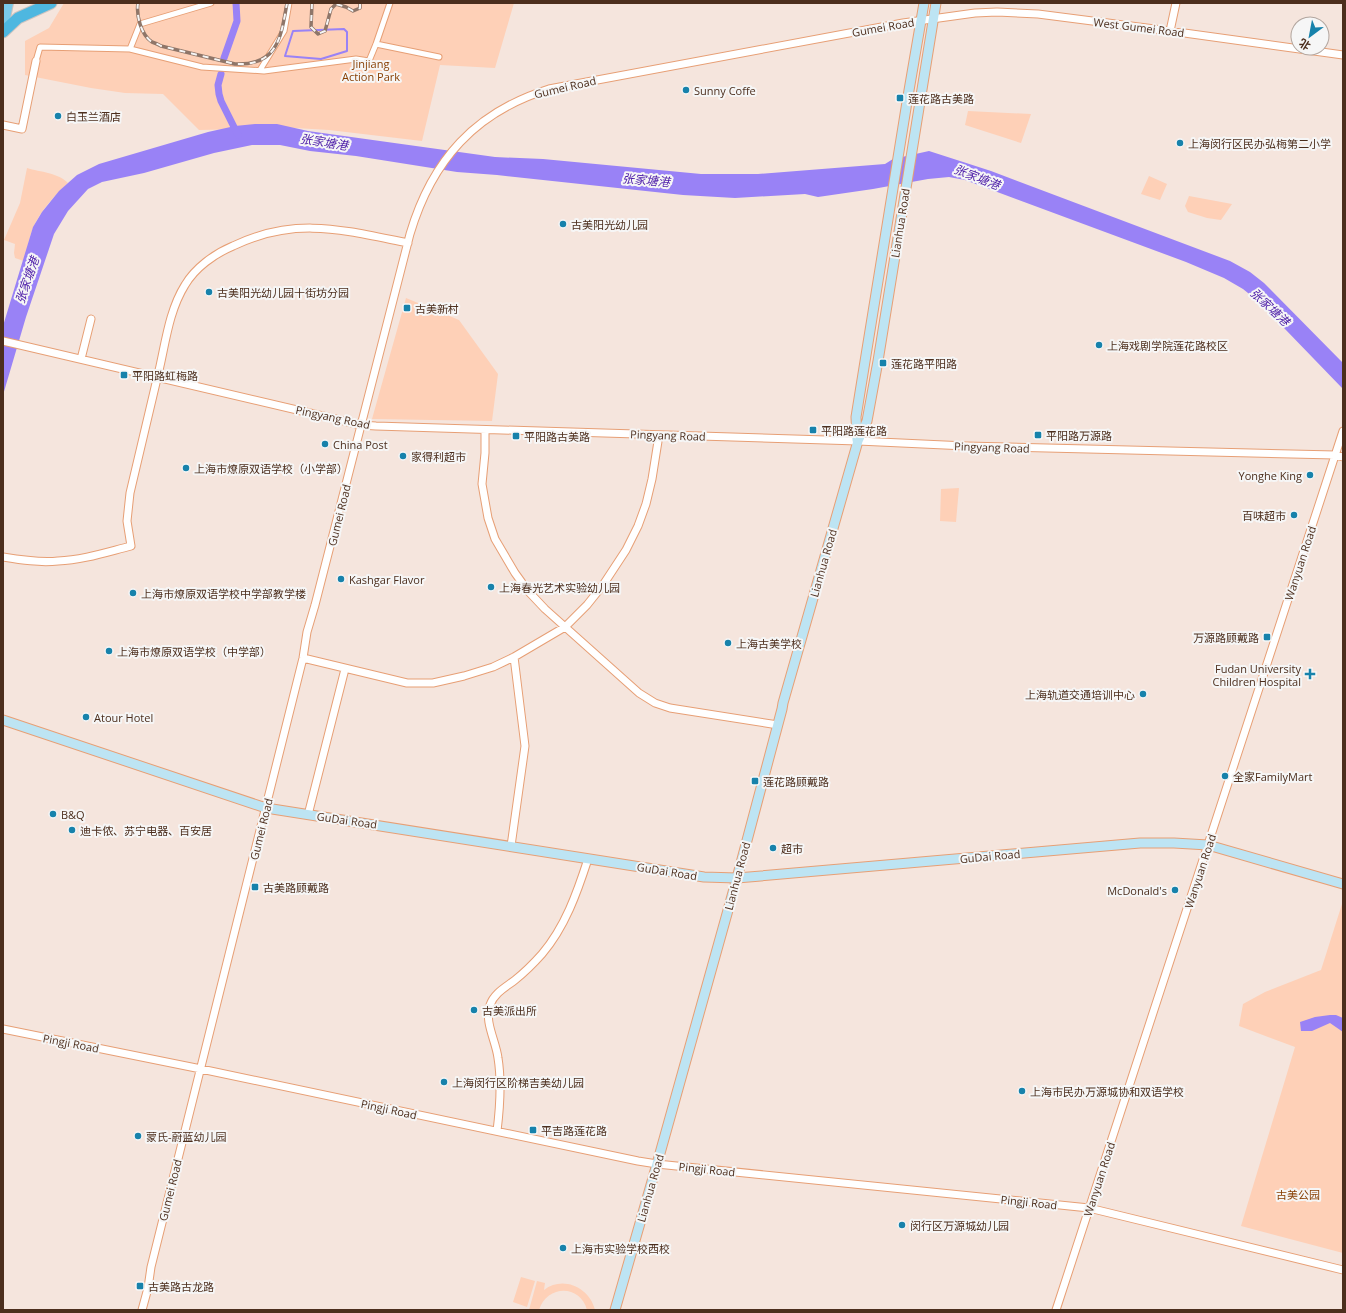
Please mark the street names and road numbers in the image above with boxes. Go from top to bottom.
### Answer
street label: Gumei Road [851,14,915,40]
street label: West Gumei Road [1093,14,1185,40]
street label: Gumei Road [533,73,597,101]
street label: Lianhua Road [887,187,913,259]
street label: Pingyang Road [294,402,372,432]
street label: Pingyang Road [630,426,706,444]
street label: Pingyang Road [954,438,1030,456]
street label: Gumei Road [324,483,354,547]
street label: Wanyuan Road [1281,524,1319,602]
street label: Lianhua Road [806,527,840,599]
street label: Gumei Road [246,797,276,861]
street label: GuDai Road [316,808,378,832]
street label: Wanyuan Road [1181,832,1219,910]
street label: Lianhua Road [721,840,753,912]
street label: GuDai Road [959,846,1021,866]
street label: GuDai Road [636,859,698,883]
street label: Pingji Road [42,1030,100,1056]
street label: Pingji Road [360,1096,418,1122]
street label: Wanyuan Road [1080,1140,1118,1218]
street label: Lianhua Road [633,1152,667,1224]
street label: Gumei Road [155,1158,185,1222]
street label: Pingji Road [678,1159,736,1179]
street label: Pingji Road [1000,1192,1058,1212]

